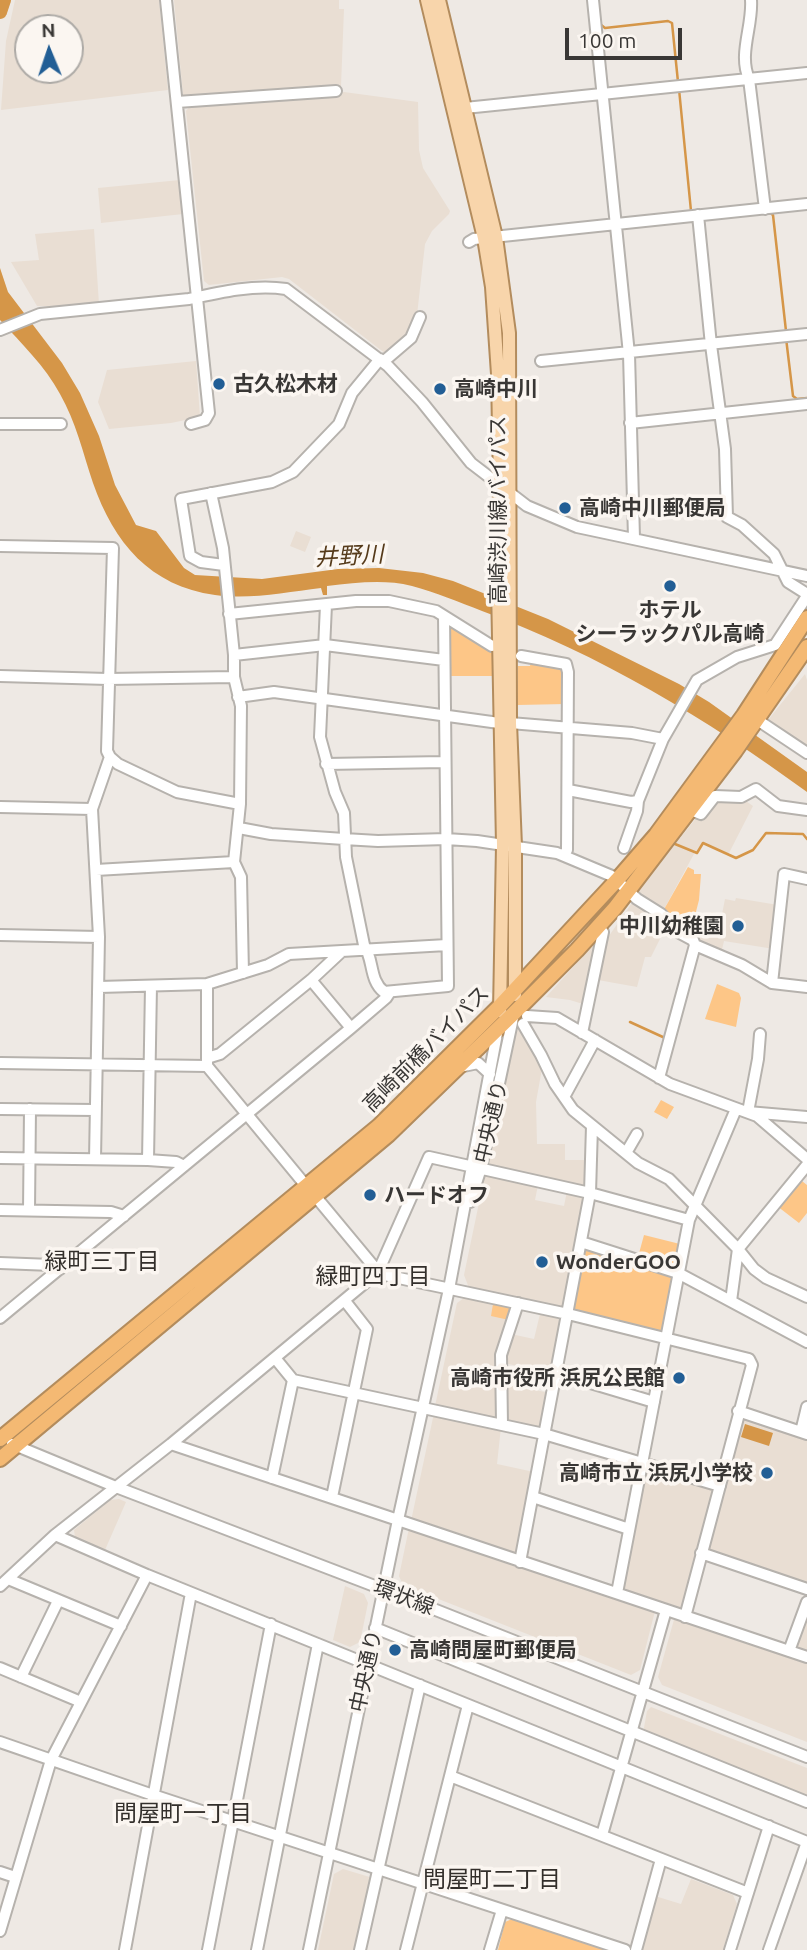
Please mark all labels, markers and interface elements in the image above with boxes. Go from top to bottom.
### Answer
north arrow [14,14,84,84]
scale bar [569,14,686,58]
text: N [41,19,56,41]
text: 100 m [578,28,636,52]
place label: 古久松木材 [233,371,338,397]
marker: 古久松木材 [211,376,227,392]
place label: 高崎中川 [454,376,538,402]
marker: 高崎中川 [432,381,448,397]
street label: 高崎渋川線バイパス [485,416,511,604]
place label: 高崎中川郵便局 [579,495,726,521]
marker: 高崎中川郵便局 [557,500,573,516]
water label: 井野川 [314,540,384,572]
marker: ホテル シーラックパル高崎 [662,578,678,594]
place label: ホテル シーラックパル高崎 [576,597,764,647]
place label: 中川幼稚園 [619,913,724,939]
marker: 中川幼稚園 [730,918,746,934]
street label: 高崎前橋バイパス [358,981,494,1117]
street label: 中央通り [469,1078,513,1166]
place label: ハードオフ [384,1182,489,1208]
marker: ハードオフ [362,1187,378,1203]
district label: 緑町三丁目 [45,1247,159,1275]
place label: WonderGOO [556,1249,681,1275]
marker: WonderGOO [534,1254,550,1270]
district label: 緑町四丁目 [316,1262,430,1290]
place label: 高崎市役所 浜尻公民館 [450,1365,665,1391]
marker: 高崎市役所 浜尻公民館 [671,1370,687,1386]
place label: 高崎市立 浜尻小学校 [559,1460,753,1486]
marker: 高崎市立 浜尻小学校 [759,1465,775,1481]
street label: 環状線 [370,1574,438,1620]
street label: 中央通り [345,1627,387,1715]
place label: 高崎問屋町郵便局 [409,1637,577,1663]
marker: 高崎問屋町郵便局 [387,1642,403,1658]
district label: 問屋町一丁目 [114,1799,252,1827]
district label: 問屋町二丁目 [423,1865,561,1893]

